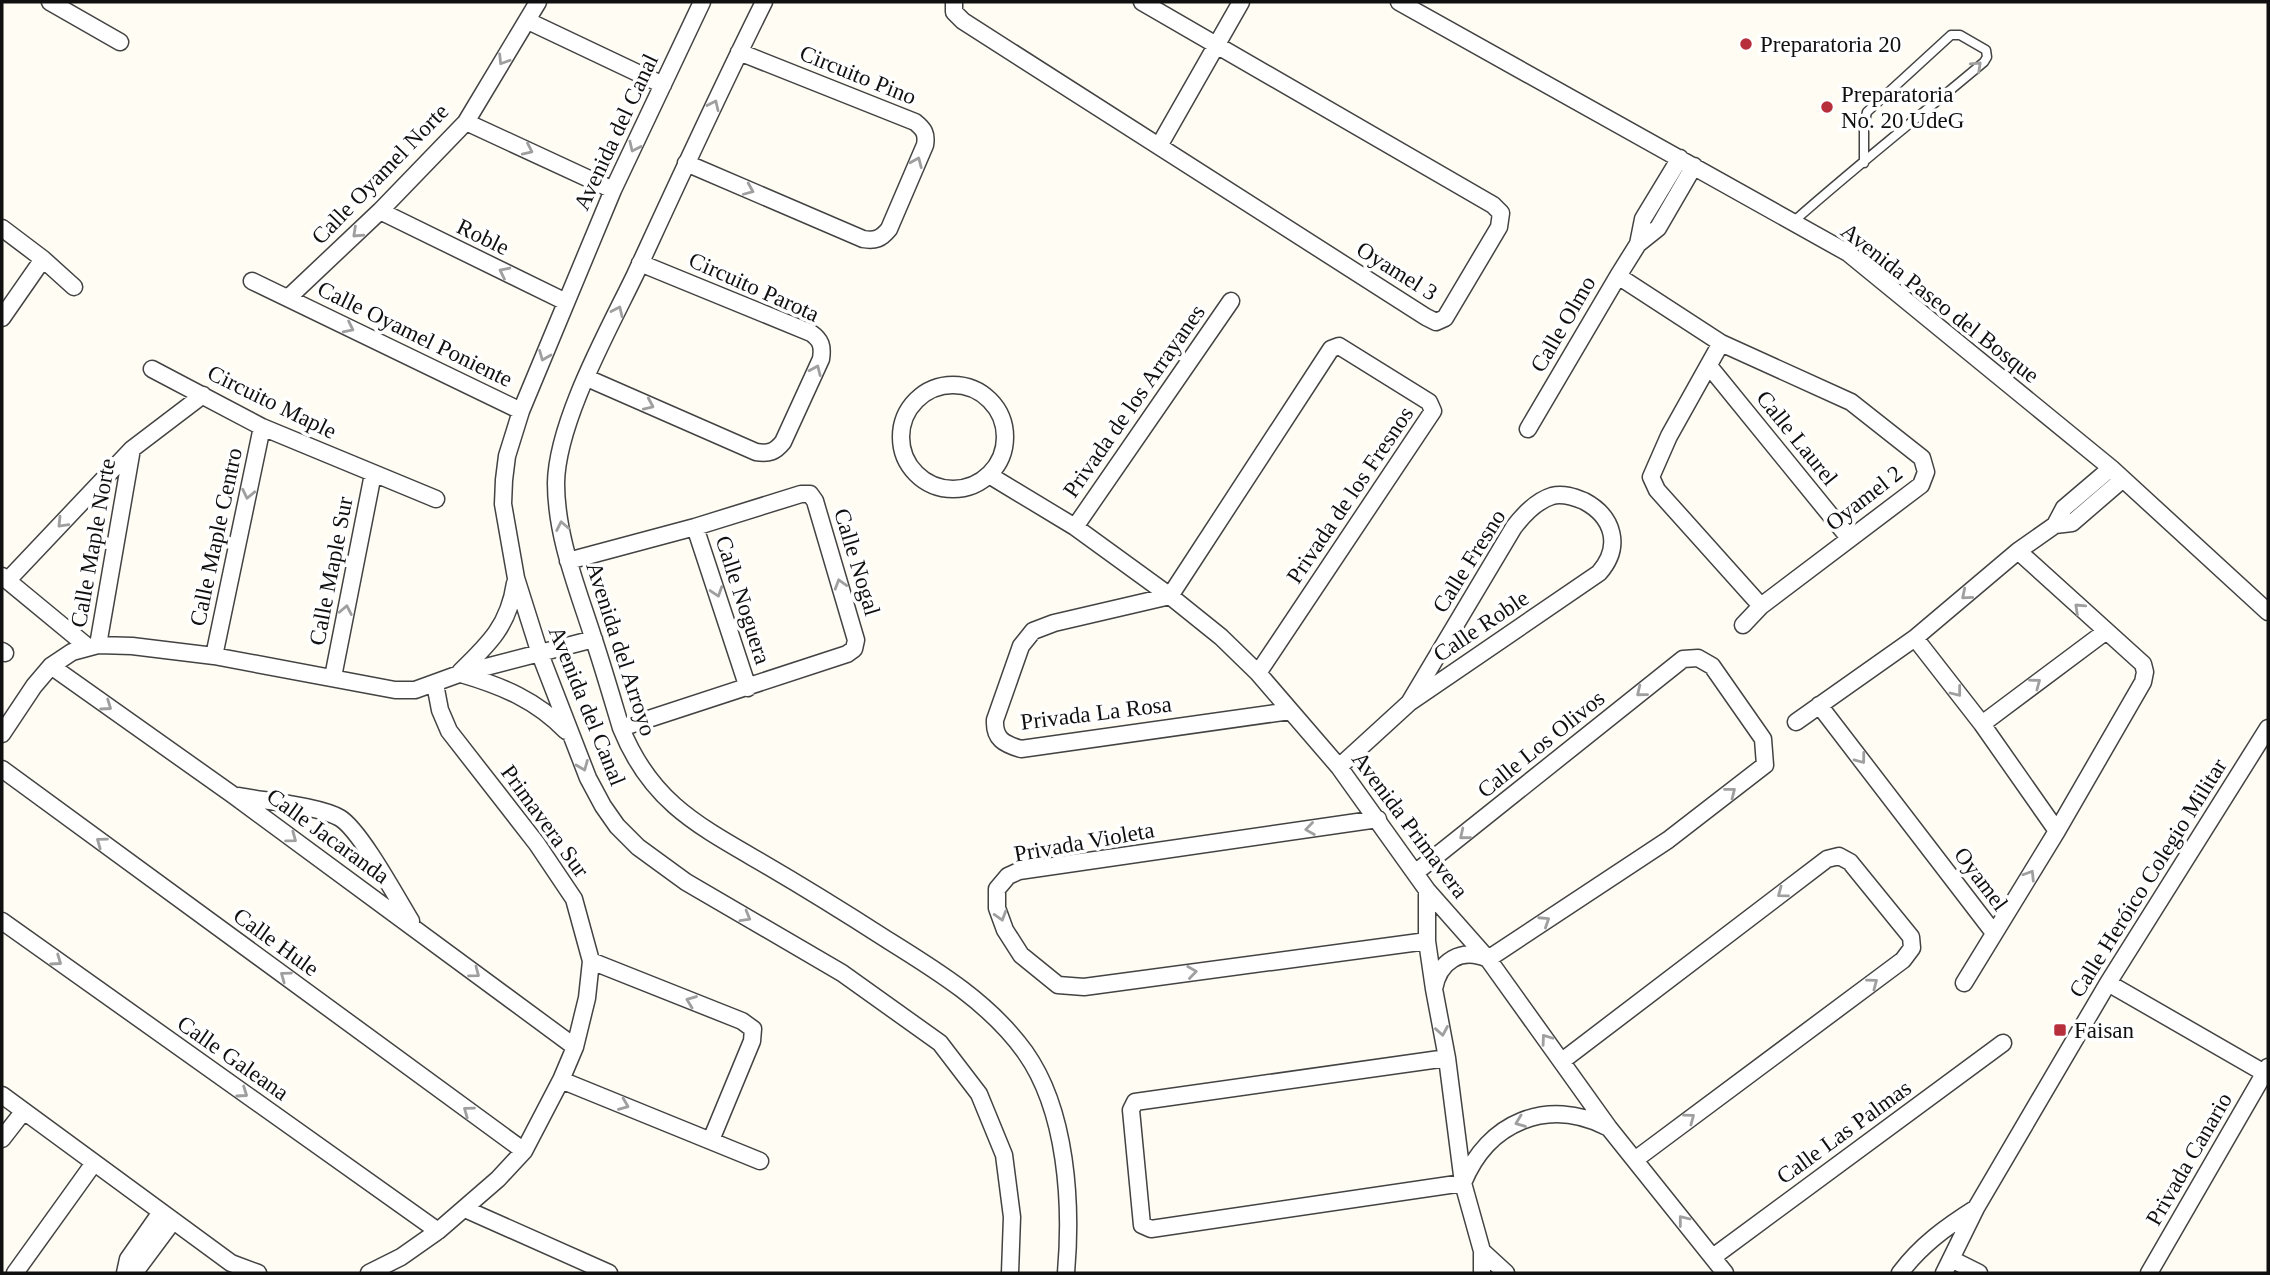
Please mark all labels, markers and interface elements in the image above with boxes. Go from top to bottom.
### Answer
place label: Preparatoria 20 [1760,32,1901,57]
marker: Preparatoria 20 [1738,36,1754,52]
street label: Circuito Pino [796,40,920,110]
street label: Avenida del Canal [569,50,663,214]
one-way arrow [499,53,512,66]
one-way arrow [1969,62,1982,75]
place label: Preparatoria No. 20 UdeG [1841,82,1964,133]
street label: Calle Oyamel Norte [307,99,453,249]
marker: Preparatoria No. 20 UdeG [1819,99,1835,115]
one-way arrow [705,100,719,112]
one-way arrow [628,140,642,152]
one-way arrow [520,142,533,156]
one-way arrow [909,157,923,169]
one-way arrow [741,182,754,196]
street label: Roble [453,214,513,260]
street label: Avenida Paseo del Bosque [1836,218,2044,388]
one-way arrow [352,225,365,237]
street label: Oyamel 3 [1352,237,1442,305]
street label: Circuito Parota [685,247,823,327]
one-way arrow [499,267,511,281]
street label: Calle Olmo [1526,272,1600,376]
street label: Calle Oyamel Poniente [314,276,516,392]
street label: Privada de los Arrayanes [1058,300,1210,502]
one-way arrow [610,306,624,318]
one-way arrow [342,319,355,333]
one-way arrow [538,349,552,361]
street label: Circuito Maple [204,360,340,444]
one-way arrow [808,365,822,377]
street label: Calle Laurel [1751,386,1843,490]
one-way arrow [642,397,654,411]
street label: Privada de los Fresnos [1282,402,1418,588]
street label: Calle Maple Centro [185,446,247,628]
street label: Calle Maple Norte [66,457,120,629]
street label: Oyamel 2 [1821,460,1907,536]
one-way arrow [241,488,256,500]
street label: Calle Maple Sur [304,494,358,647]
street label: Calle Fresno [1427,505,1511,617]
street label: Calle Nogal [829,506,885,618]
one-way arrow [58,515,71,528]
one-way arrow [555,520,570,532]
street label: Calle Noguera [710,533,776,667]
street label: Avenida del Arroyo [581,559,661,739]
one-way arrow [833,578,848,590]
street label: Calle Roble [1429,585,1533,667]
one-way arrow [708,586,723,598]
one-way arrow [1961,587,1974,599]
one-way arrow [338,604,353,616]
one-way arrow [2074,604,2087,616]
street label: Avenida del Canal [544,623,630,789]
one-way arrow [2029,679,2041,691]
one-way arrow [1637,684,1649,697]
one-way arrow [1948,684,1961,697]
street label: Calle Los Olivos [1473,685,1609,803]
street label: Privada La Rosa [1019,691,1173,735]
one-way arrow [99,697,112,710]
street label: Avenida Primavera [1347,747,1473,903]
one-way arrow [1852,751,1865,764]
street label: Calle Heróico Colegio Militar [2064,754,2232,1002]
one-way arrow [574,759,588,771]
street label: Primavera Sur [496,760,594,882]
street label: Calle Jacaranda [262,783,394,889]
one-way arrow [1724,787,1736,800]
street label: Privada Violeta [1012,817,1156,867]
one-way arrow [1304,821,1316,836]
one-way arrow [1459,826,1471,839]
one-way arrow [284,830,296,842]
one-way arrow [96,838,109,850]
street label: Oyamel [1949,842,2013,916]
one-way arrow [2021,869,2034,882]
one-way arrow [1777,884,1790,897]
street label: Calle Hule [229,903,323,981]
one-way arrow [738,908,751,921]
one-way arrow [992,909,1007,921]
one-way arrow [1537,917,1550,930]
one-way arrow [49,953,62,965]
one-way arrow [467,964,480,977]
one-way arrow [1186,965,1198,980]
one-way arrow [280,972,293,985]
one-way arrow [1865,978,1878,991]
one-way arrow [686,995,698,1009]
street label: Calle Galeana [173,1011,293,1105]
place label: Faisan [2074,1018,2135,1043]
marker: Faisan [2052,1022,2068,1038]
one-way arrow [1433,1025,1448,1037]
one-way arrow [1541,1034,1554,1046]
street label: Calle Las Palmas [1772,1075,1916,1189]
one-way arrow [235,1084,248,1097]
street label: Privada Canario [2141,1088,2237,1230]
one-way arrow [617,1097,629,1111]
one-way arrow [464,1106,476,1119]
one-way arrow [1515,1114,1527,1128]
one-way arrow [1682,1114,1695,1127]
one-way arrow [1679,1215,1692,1227]

